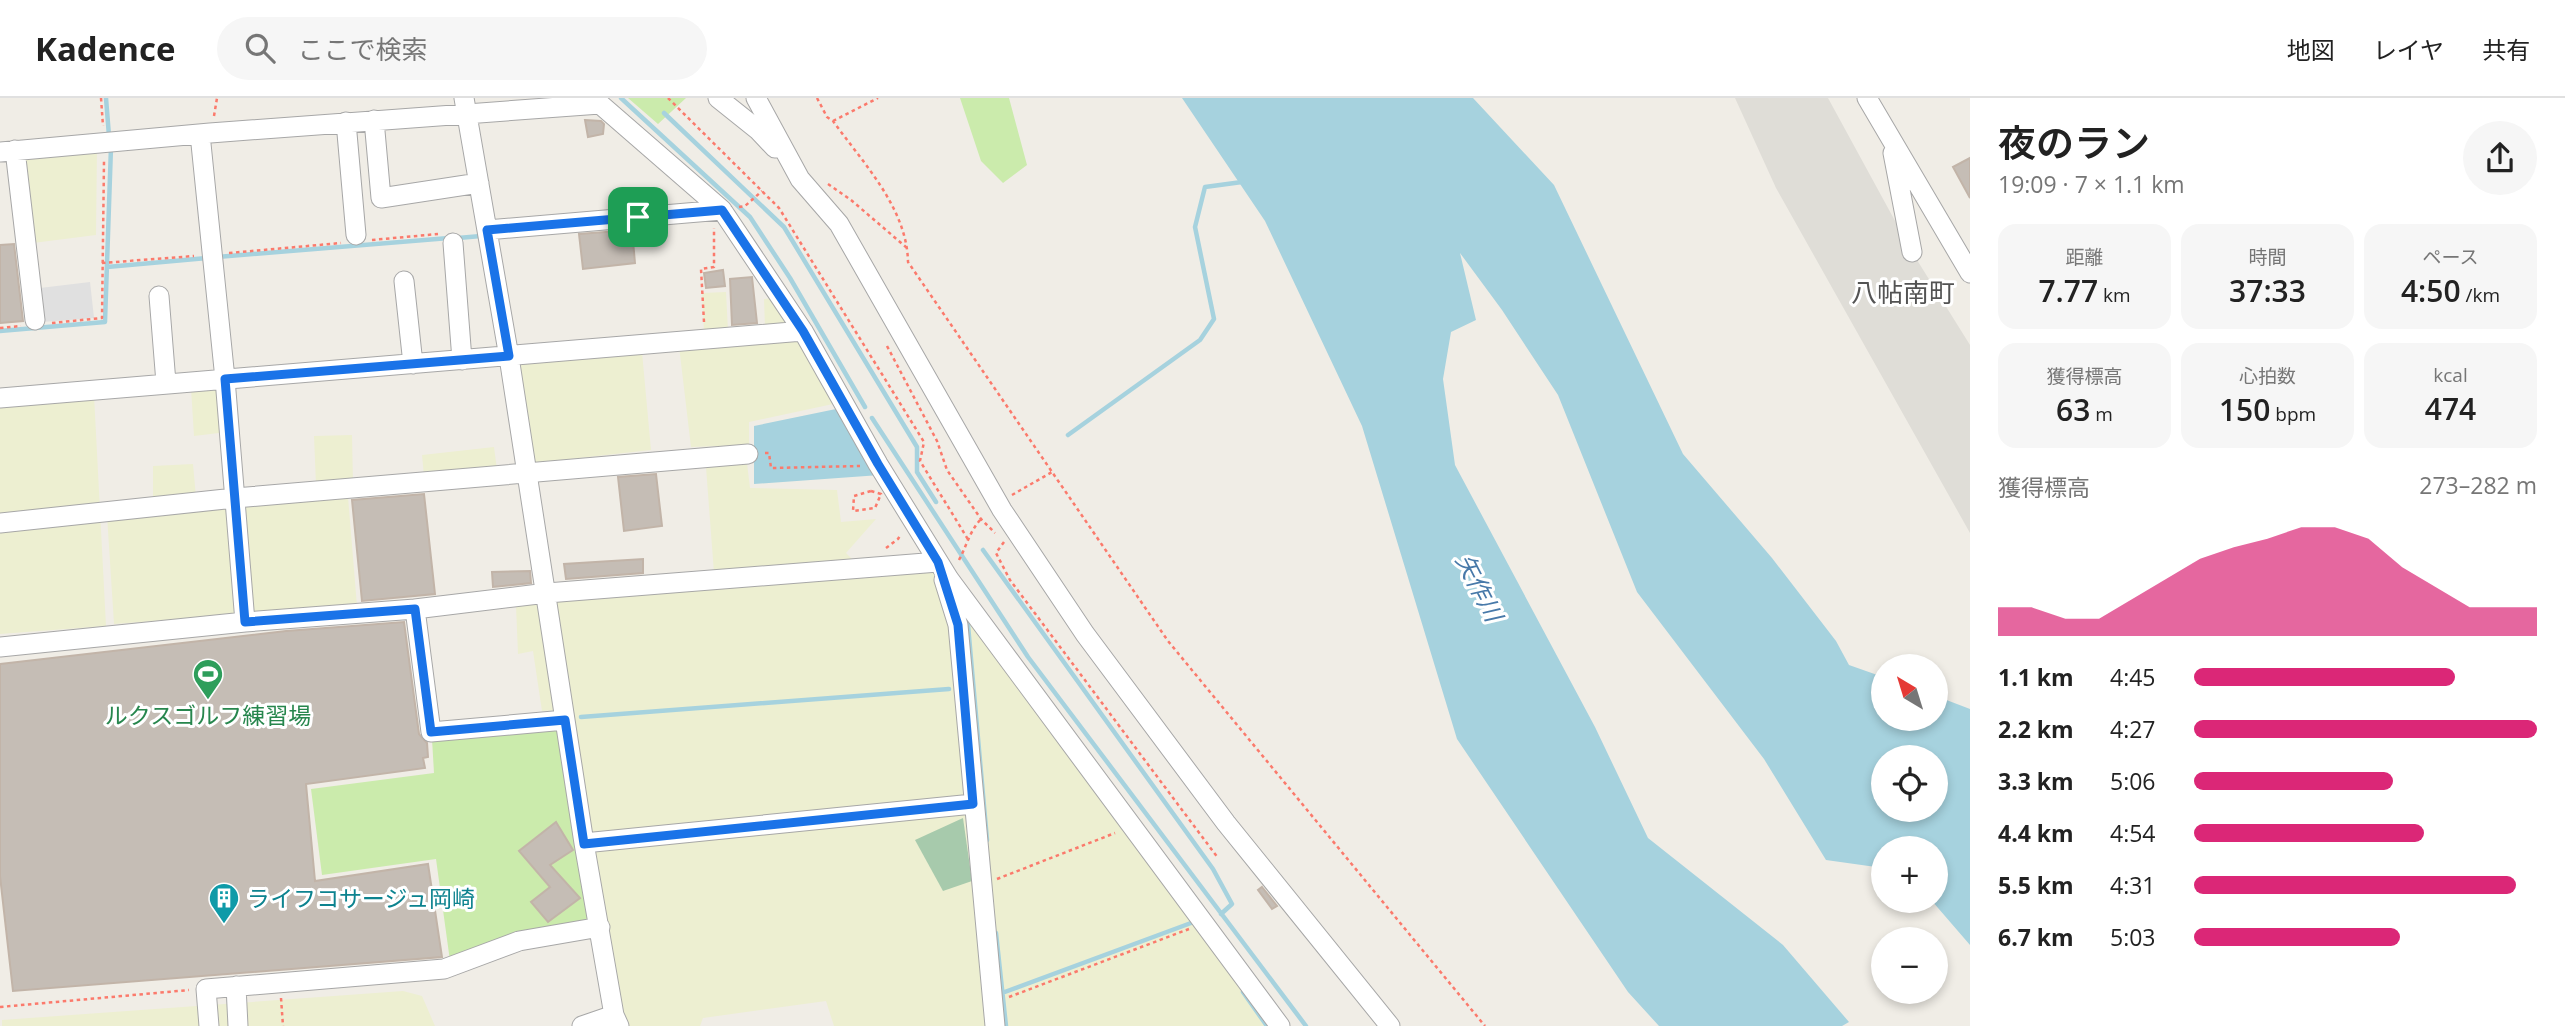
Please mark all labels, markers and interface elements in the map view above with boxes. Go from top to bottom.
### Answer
search box [217,17,707,80]
text: Kadence [35,26,175,71]
icon: search [241,29,279,67]
text: ここで検索 [297,31,427,67]
text: 地図 [2287,33,2335,66]
text: レイヤ [2373,33,2444,66]
text: 共有 [2482,33,2530,66]
text: 夜のラン [1998,116,2150,168]
button: share [2463,121,2537,195]
text: 19:09 · 7 × 1.1 km [1998,168,2185,200]
pin [608,187,668,247]
icon: arrive [619,198,657,236]
text: 距離 [2065,244,2104,270]
text: 時間 [2248,244,2287,270]
text: ペース [2422,244,2479,270]
text: 7.77 [2038,270,2098,311]
text: 37:33 [2229,270,2306,311]
text: 4:50 [2401,270,2461,311]
district label: 八帖南町 [1851,274,1955,310]
text: km [2098,282,2131,308]
text: /km [2461,282,2500,308]
text: kcal [2433,362,2468,388]
text: 獲得標高 [2046,363,2123,389]
text: 心拍数 [2239,363,2296,389]
text: 474 [2425,388,2476,429]
text: 63 [2056,389,2090,430]
text: 150 [2219,389,2270,430]
text: m [2090,401,2113,427]
text: bpm [2270,401,2316,427]
text: 273–282 m [2419,469,2537,501]
text: 獲得標高 [1998,471,2090,503]
water label: 矢作川 [1449,547,1512,629]
north arrow [1871,654,1948,732]
map controls [1871,654,1948,1004]
sports icon: ルクスゴルフ練習場 [191,657,225,701]
text: 1.1 km [1998,661,2074,693]
text: 4:45 [2110,661,2156,693]
place label: ルクスゴルフ練習場 [105,699,311,731]
text: 2.2 km [1998,713,2074,745]
text: 4:27 [2110,713,2156,745]
button: locate [1871,745,1948,822]
text: 3.3 km [1998,765,2074,797]
text: 5:06 [2110,765,2156,797]
text: 4.4 km [1998,817,2074,849]
text: 4:54 [2110,817,2156,849]
button: + [1871,836,1948,913]
text: 5.5 km [1998,869,2074,901]
text: 4:31 [2110,869,2156,901]
building icon: ライフコサージュ岡崎 [207,881,241,925]
place label: ライフコサージュ岡崎 [247,882,475,914]
text: 6.7 km [1998,921,2074,953]
text: 5:03 [2110,921,2156,953]
button: − [1871,927,1948,1004]

